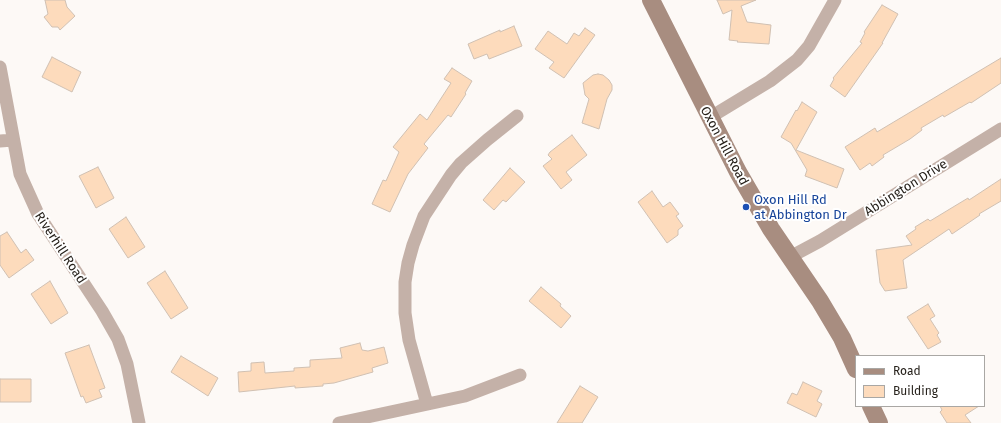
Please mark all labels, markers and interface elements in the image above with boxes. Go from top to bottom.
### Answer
street label: Oxon Hill Road [697,104,751,188]
street label: Abbington Drive [862,156,950,220]
place label: Oxon Hill Rd at Abbington Dr [754,192,847,223]
marker: Oxon Hill Rd at Abbington Dr [741,202,751,212]
street label: Riverhill Road [31,209,89,287]
legend [855,355,985,407]
text: Road [893,364,921,378]
text: Building [893,384,938,398]

